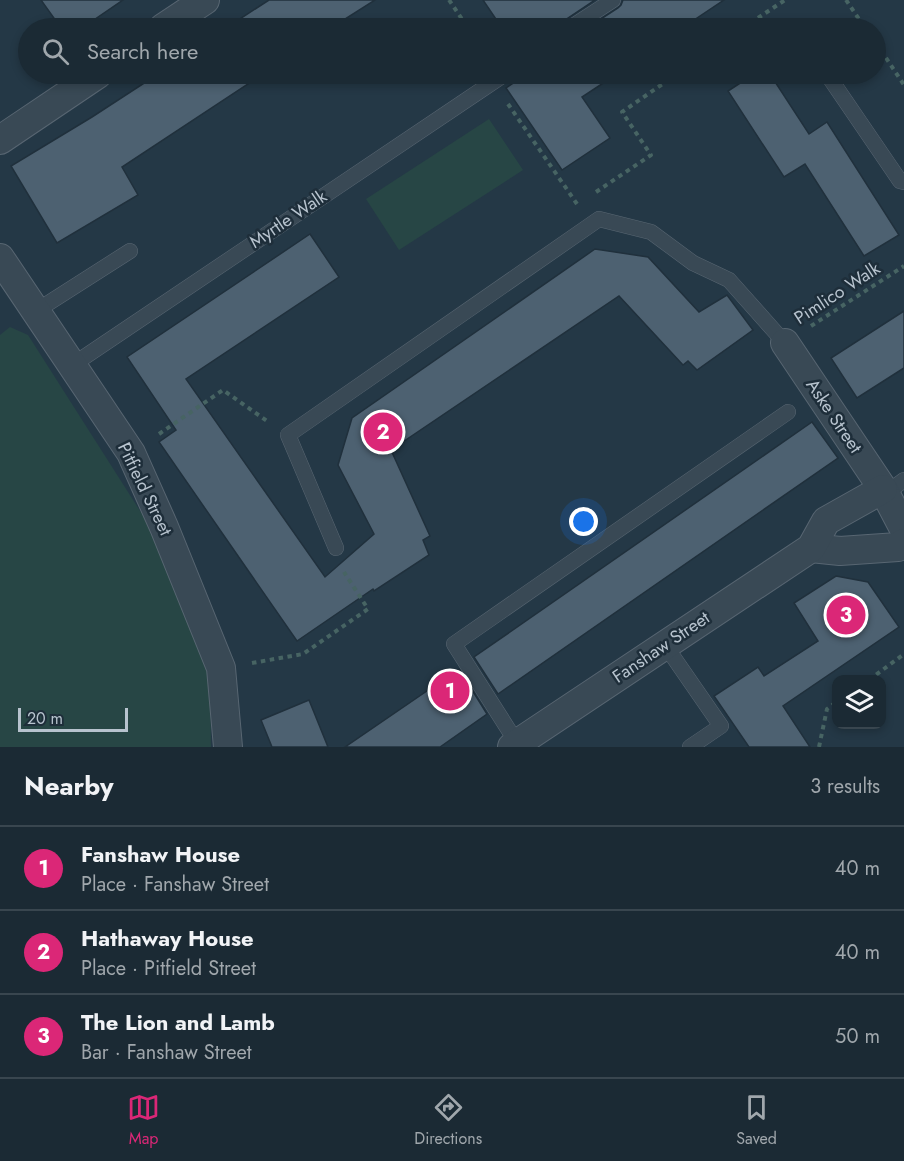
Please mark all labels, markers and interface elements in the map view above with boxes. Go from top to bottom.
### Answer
search box [18,18,886,84]
icon: search [39,35,72,68]
text: Search here [87,35,198,67]
street label: Myrtle Walk [244,183,332,255]
street label: Pimlico Walk [789,255,885,331]
street label: Aske Street [800,374,869,459]
pin: 2 [364,410,403,454]
street label: Pitfield Street [111,438,179,541]
your location [569,507,598,536]
pin: 3 [826,592,866,638]
street label: Fanshaw Street [607,604,715,689]
pin: 1 [430,668,470,714]
map controls [832,675,886,729]
button: layers [832,675,886,729]
scale bar [18,705,128,732]
text: 20 m [27,707,63,730]
text: Nearby [24,767,113,805]
text: 3 results [810,772,880,801]
text: Fanshaw House [81,838,240,870]
text: 1 [38,854,49,883]
text: 40 m [835,854,880,883]
text: Place · Fanshaw Street [81,870,269,899]
text: Hathaway House [81,922,254,954]
text: 2 [37,938,50,967]
text: 40 m [835,938,880,967]
text: Place · Pitfield Street [81,954,256,983]
text: The Lion and Lamb [81,1006,275,1038]
text: 3 [37,1022,50,1051]
text: 50 m [835,1022,880,1051]
text: Bar · Fanshaw Street [81,1038,252,1067]
tab: Map [127,1091,160,1150]
tab: Directions [414,1091,482,1150]
tab: Saved [736,1091,777,1150]

